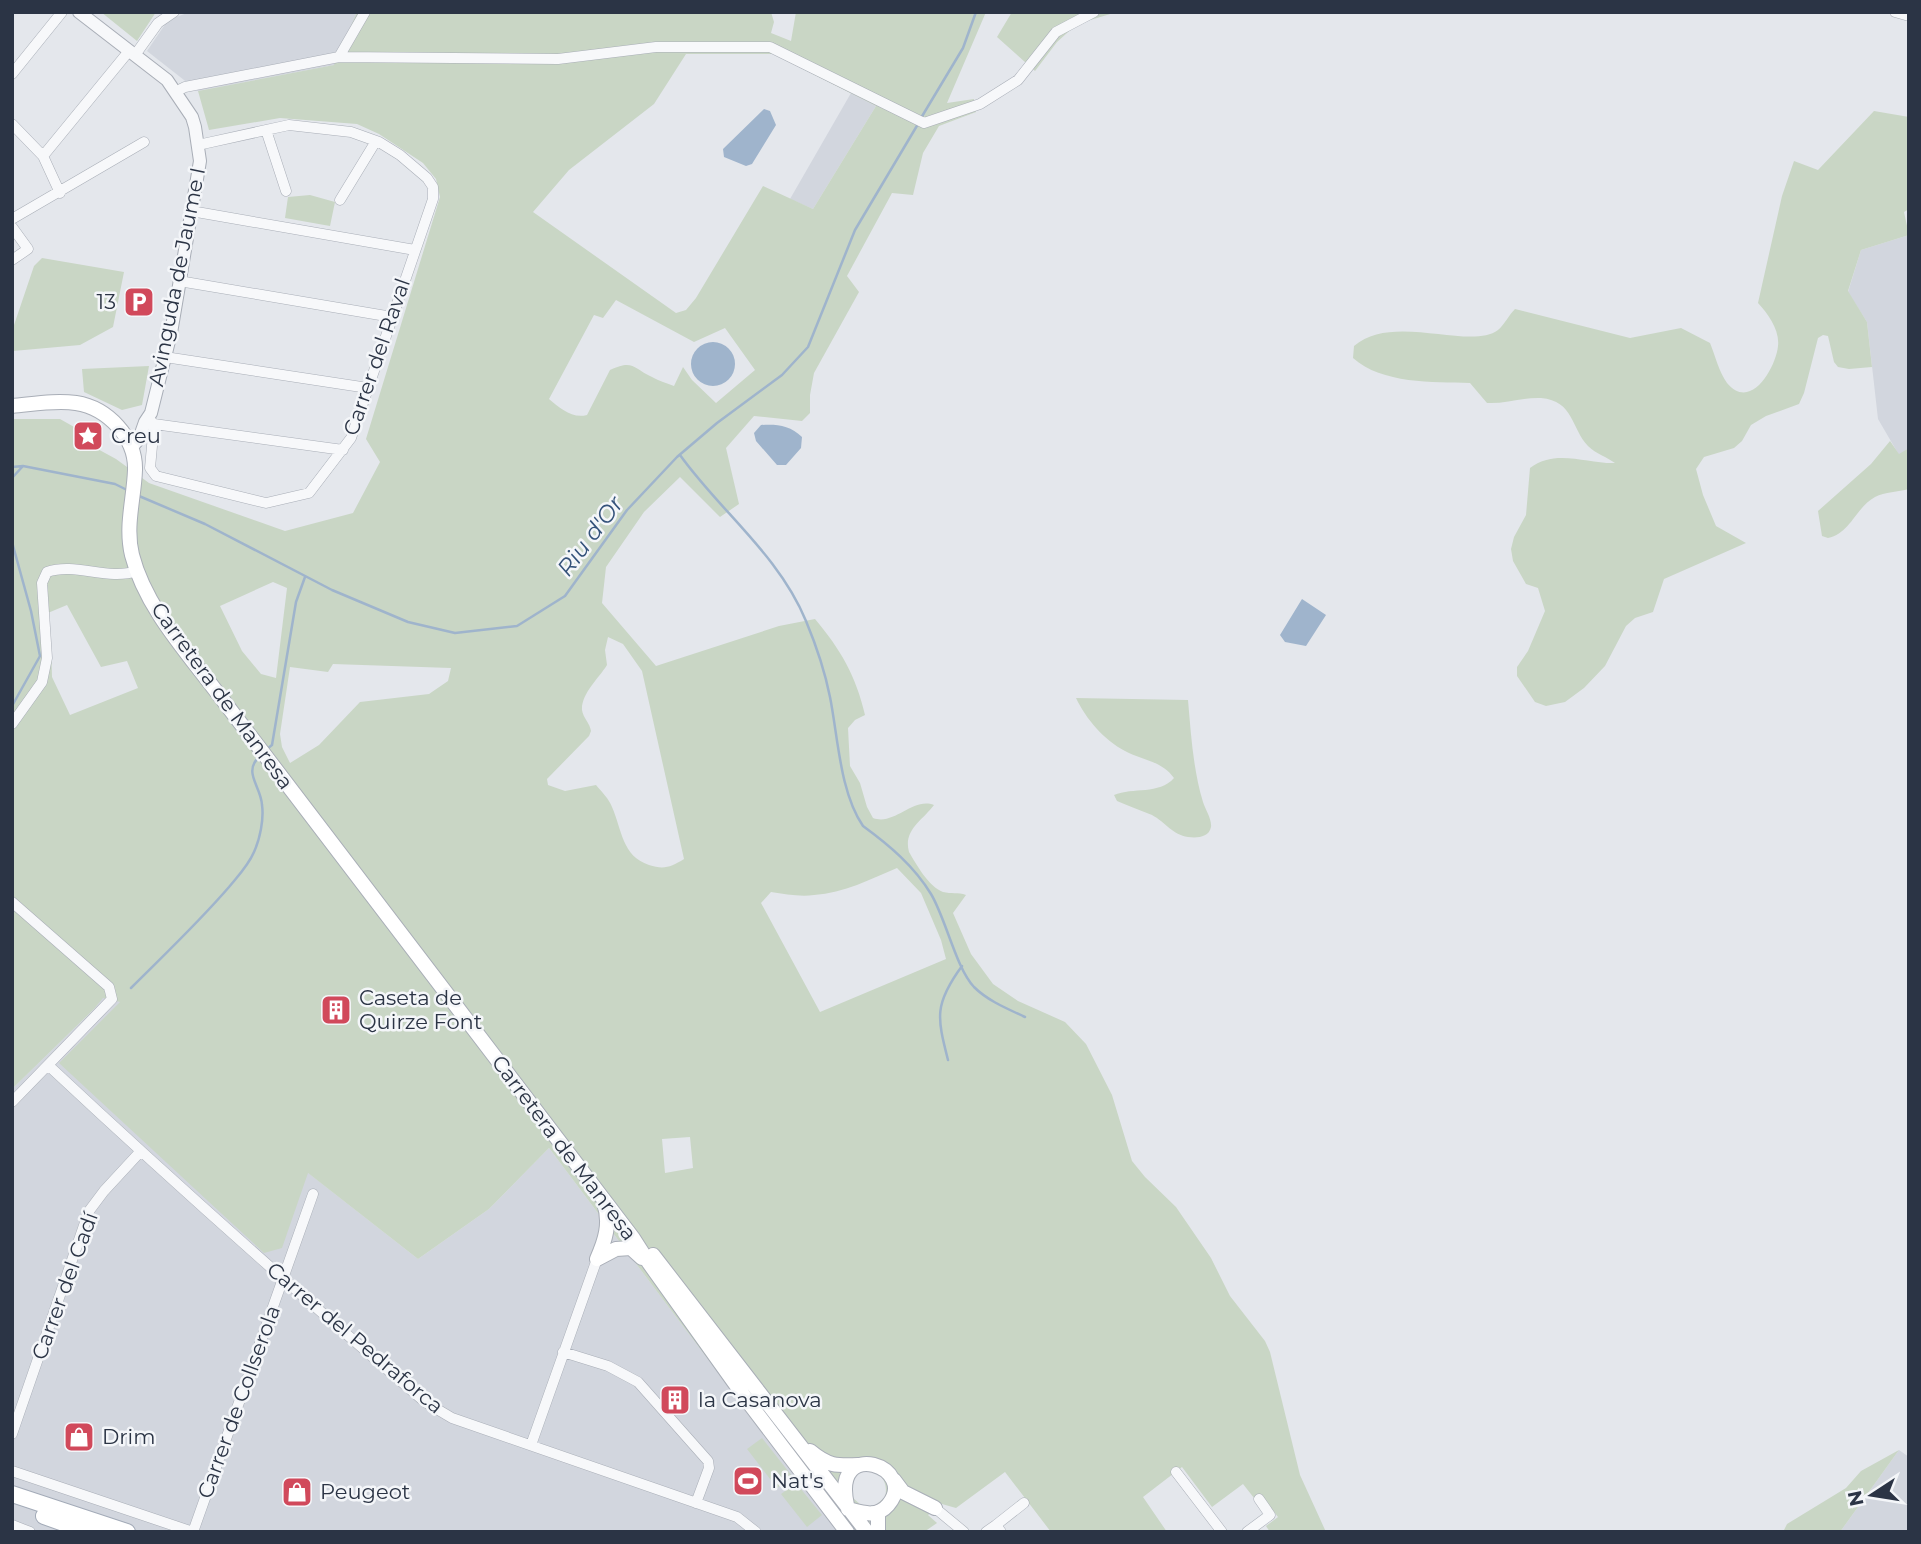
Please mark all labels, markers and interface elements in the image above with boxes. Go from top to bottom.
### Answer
street label: Avinguda de Jaume I [143,165,210,389]
street label: Carrer del Raval [338,275,415,439]
parking icon: 13 [122,285,156,319]
place label: 13 [97,289,116,314]
place icon: Creu [71,419,105,453]
place label: Creu [111,423,161,448]
water label: Riu d'Or [551,490,630,582]
street label: Carretera de Manresa [146,597,299,794]
place label: Caseta de Quirze Font [359,985,482,1034]
building icon: Caseta de Quirze Font [319,993,353,1027]
street label: Carretera de Manresa [487,1050,642,1245]
street label: Carrer del Cadí [26,1207,103,1363]
street label: Carrer del Pedraforca [262,1257,449,1419]
street label: Carrer de Collserola [192,1302,285,1502]
building icon: la Casanova [658,1383,692,1417]
place label: la Casanova [698,1387,822,1412]
shop icon: Drim [62,1420,96,1454]
place label: Drim [102,1424,156,1449]
north arrow [1837,1460,1907,1530]
sports icon: Nat's [731,1464,765,1498]
place label: Nat's [771,1468,823,1493]
shop icon: Peugeot [280,1475,314,1509]
place label: Peugeot [320,1479,410,1504]
text: N [1843,1489,1869,1508]

